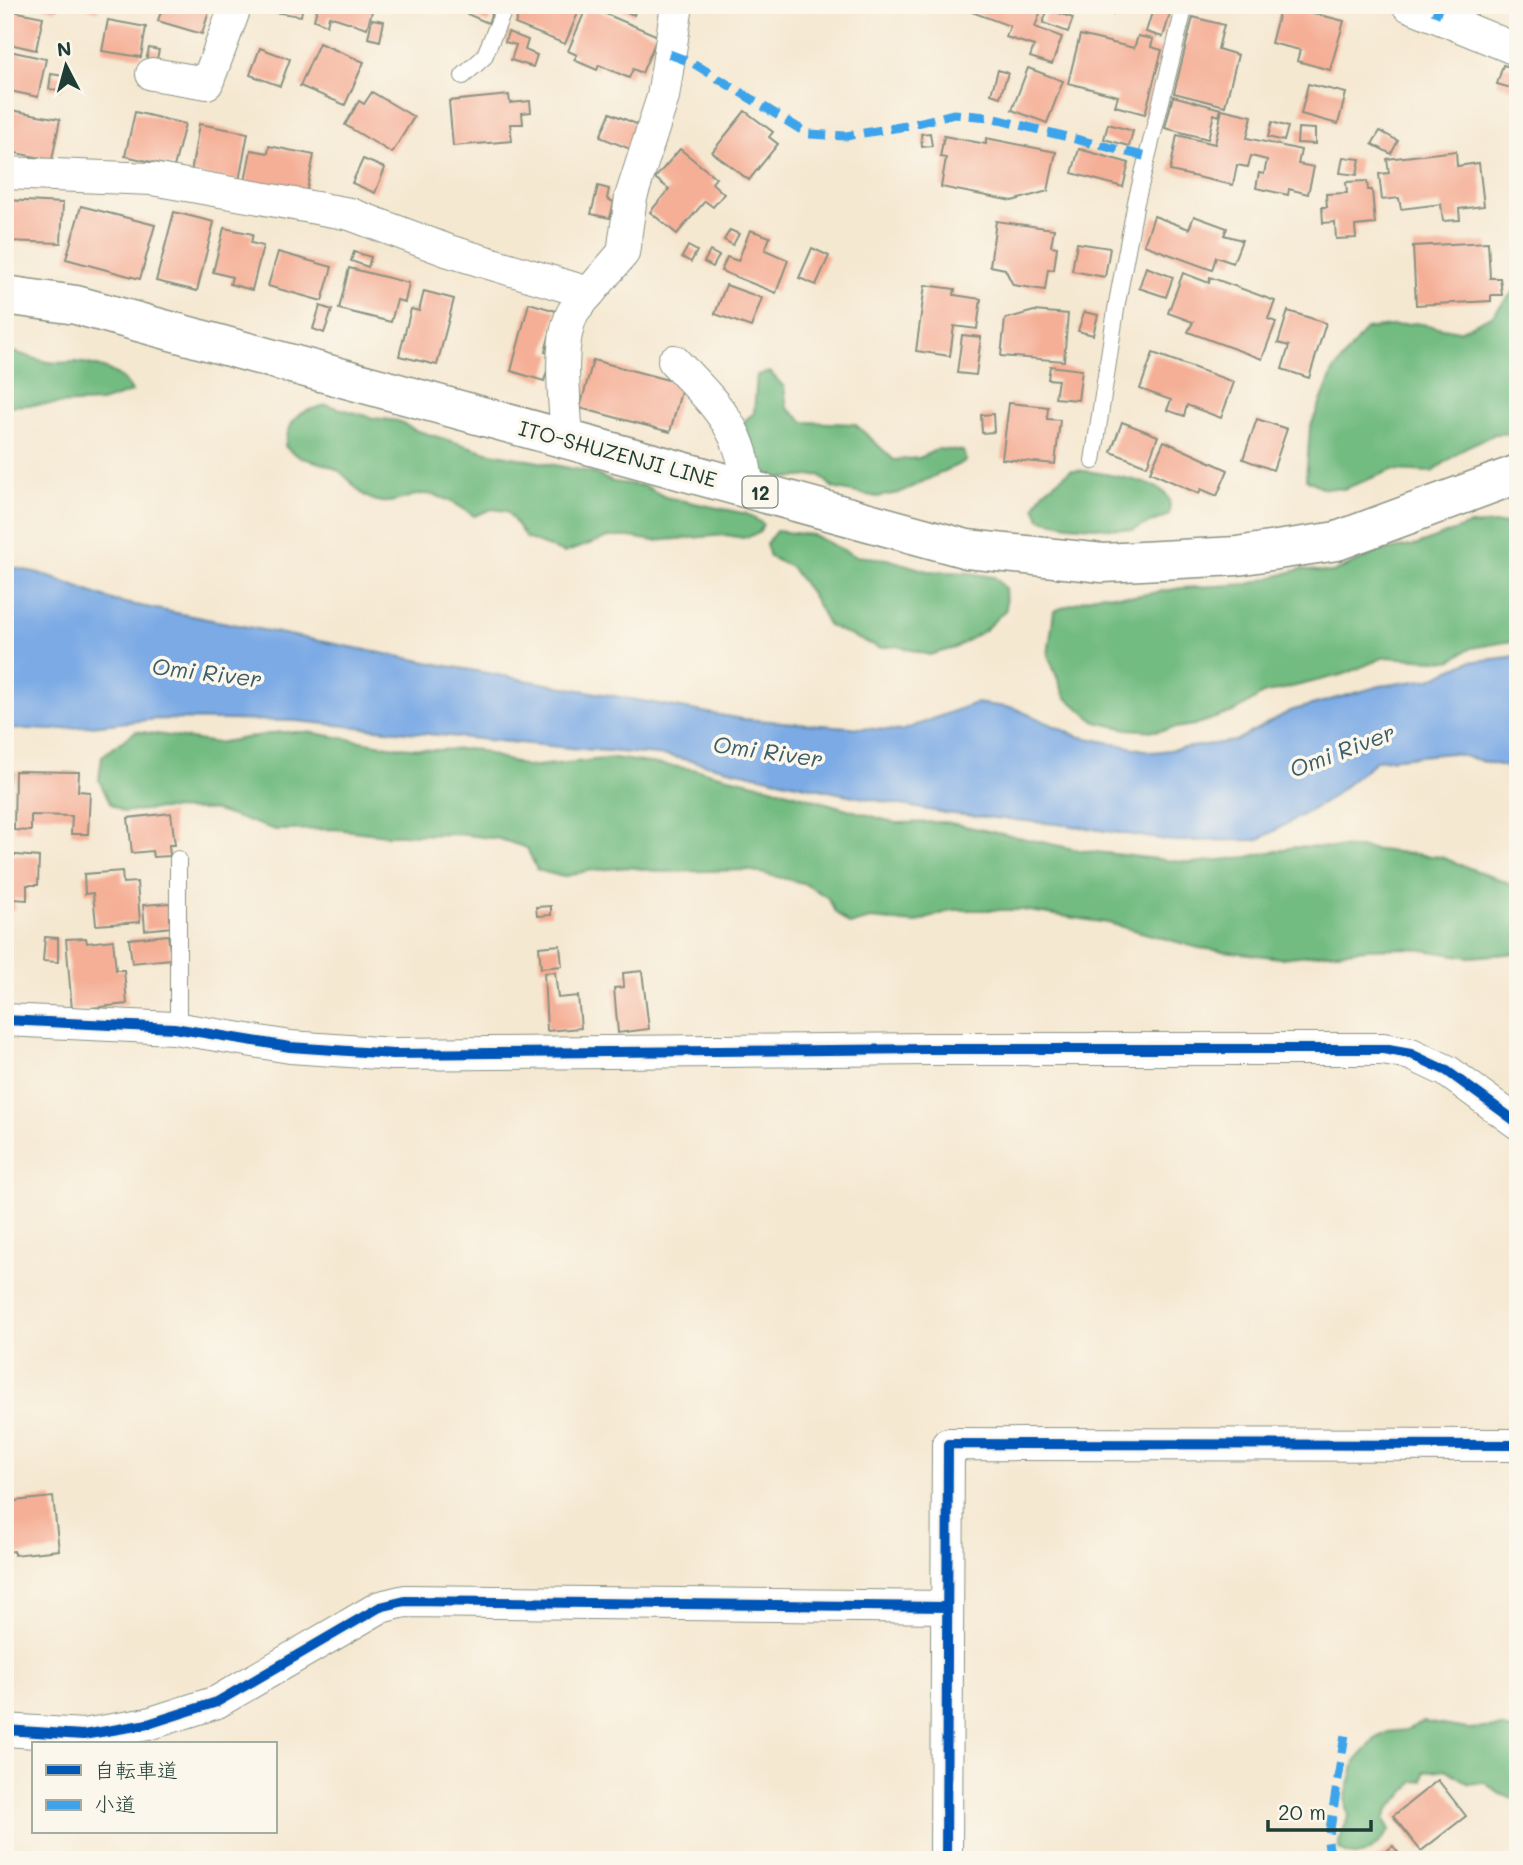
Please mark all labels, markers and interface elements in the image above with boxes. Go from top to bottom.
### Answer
north arrow [32,32,102,102]
text: N [56,35,73,62]
street label: ITO-SHUZENJI LINE [516,414,720,492]
road number: 12 [742,477,778,508]
water label: Omi River [150,650,264,694]
water label: Omi River [1285,716,1399,784]
water label: Omi River [711,728,825,774]
legend [32,1742,276,1834]
text: 自転車道 [94,1756,178,1783]
scale bar [1268,1788,1371,1832]
text: 小道 [94,1790,136,1817]
text: 20 m [1278,1798,1326,1825]

